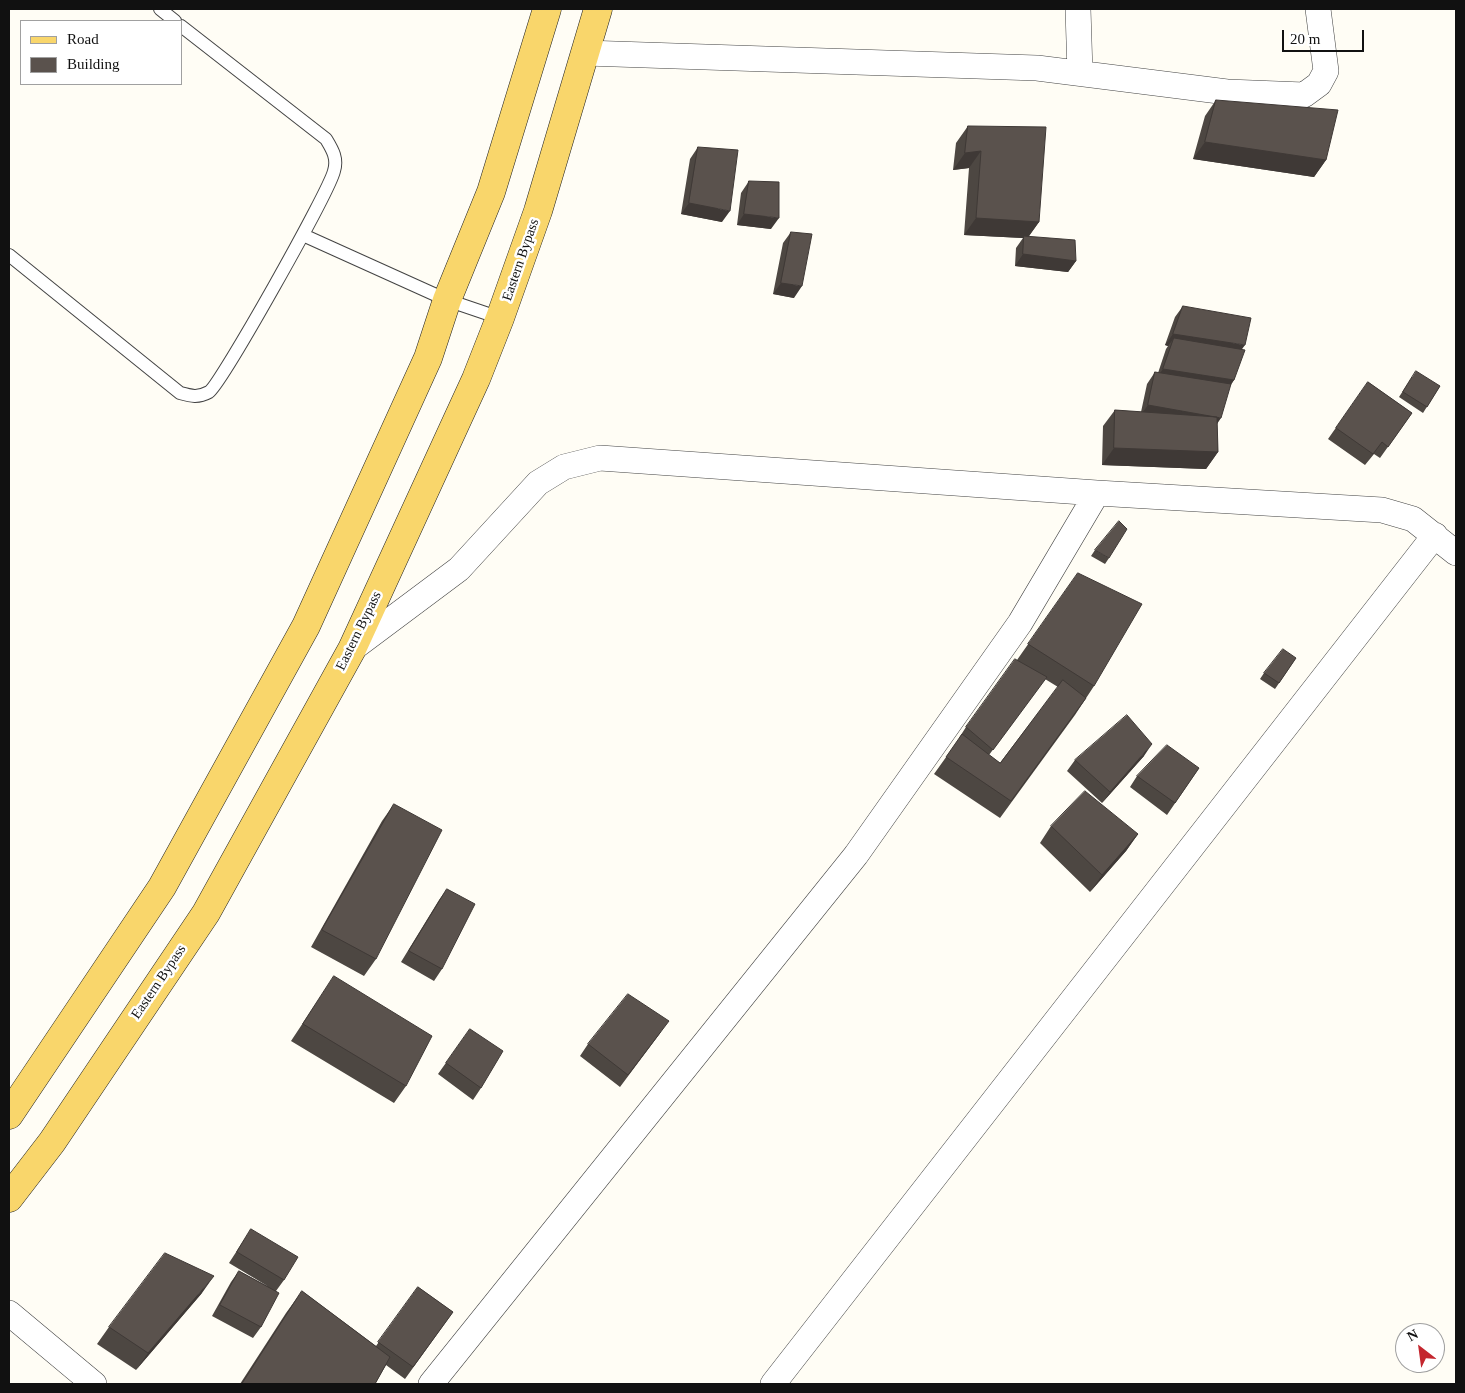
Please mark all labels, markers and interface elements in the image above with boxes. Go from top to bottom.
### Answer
legend [20,20,182,85]
scale bar [1285,20,1368,52]
text: Road [67,31,99,47]
text: 20 m [1290,31,1320,47]
text: Building [67,56,120,72]
street label: Eastern Bypass [499,217,543,303]
street label: Eastern Bypass [333,589,385,673]
street label: Eastern Bypass [128,942,190,1022]
north arrow [1395,1323,1445,1373]
text: N [1405,1326,1421,1344]

